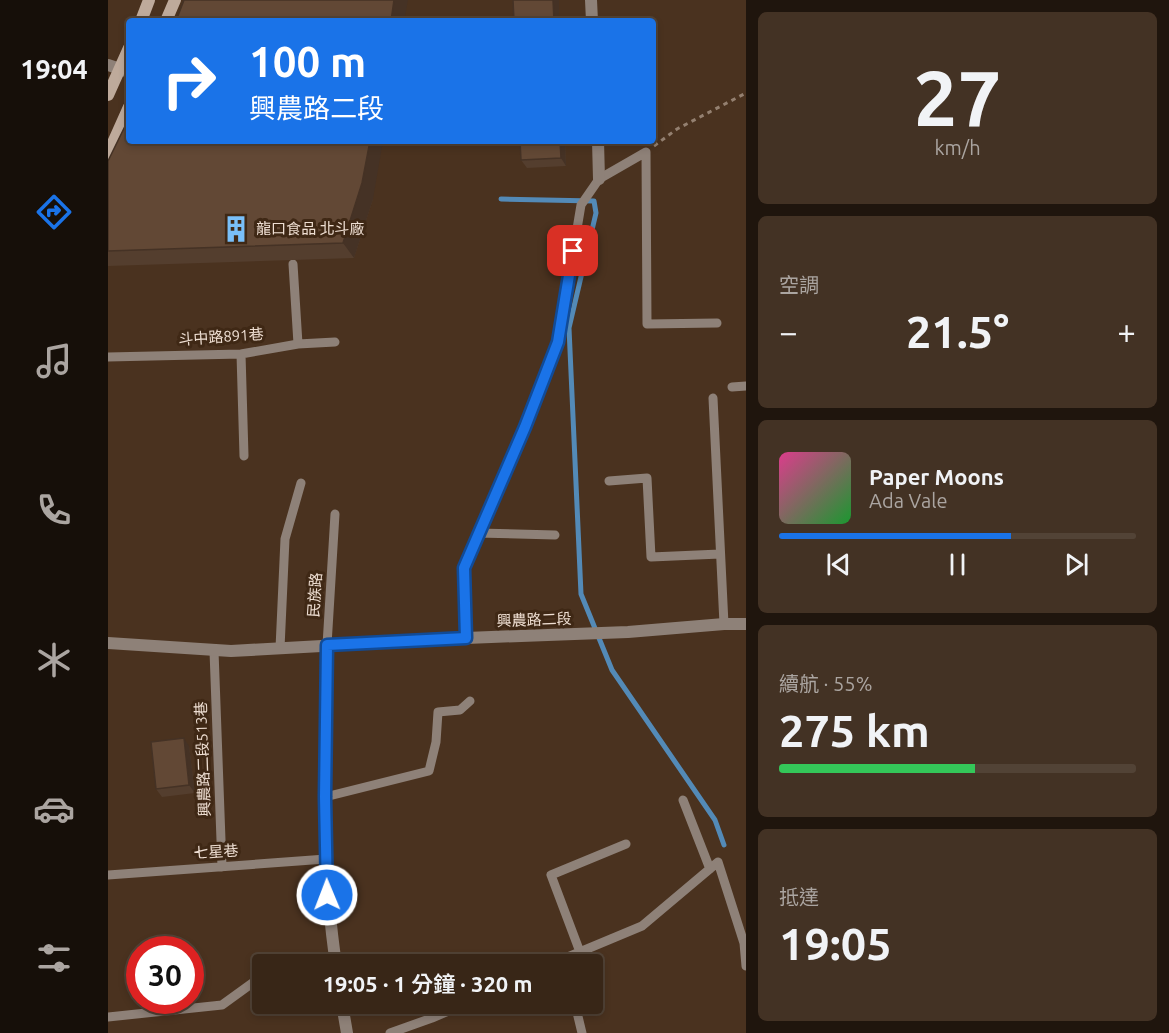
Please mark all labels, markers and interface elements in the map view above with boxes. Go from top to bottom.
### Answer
text: 100 m [249,38,366,85]
icon: right [150,42,228,120]
text: 27 [914,53,1001,141]
text: 19:04 [20,54,88,84]
text: 興農路二段 [249,93,384,123]
text: km/h [934,136,981,159]
icon: directions [33,191,75,233]
building icon: 龍口食品 北斗廠 [221,214,251,244]
place label: 龍口食品 北斗廠 [256,220,364,237]
pin [547,225,598,276]
icon: arrive [556,234,589,267]
text: 空調 [779,273,819,296]
text: 21.5° [906,306,1009,357]
text: − [779,313,798,350]
text: + [1117,313,1136,350]
street label: 斗中路891巷 [178,325,264,348]
icon: music [33,340,75,382]
text: Paper Moons [869,464,1004,489]
icon: phone [33,489,75,531]
text: Ada Vale [869,489,947,512]
icon: previous [822,548,855,581]
icon: pause [941,548,974,581]
icon: next [1060,548,1093,581]
street label: 民族路 [304,572,325,618]
street label: 興農路二段 [496,610,572,629]
icon: climate [33,639,75,681]
text: 續航 · 55% [779,672,872,695]
street label: 興農路二段513巷 [192,701,213,817]
text: 275 km [779,705,930,756]
icon: car [33,788,75,830]
street label: 七星巷 [193,841,239,862]
position arrow [295,863,359,927]
text: 抵達 [779,885,819,908]
text: 19:05 [779,918,892,969]
speed limit sign: 30 [126,936,204,1014]
icon: filters [33,937,75,979]
text: 19:05 · 1 分鐘 · 320 m [323,971,532,996]

